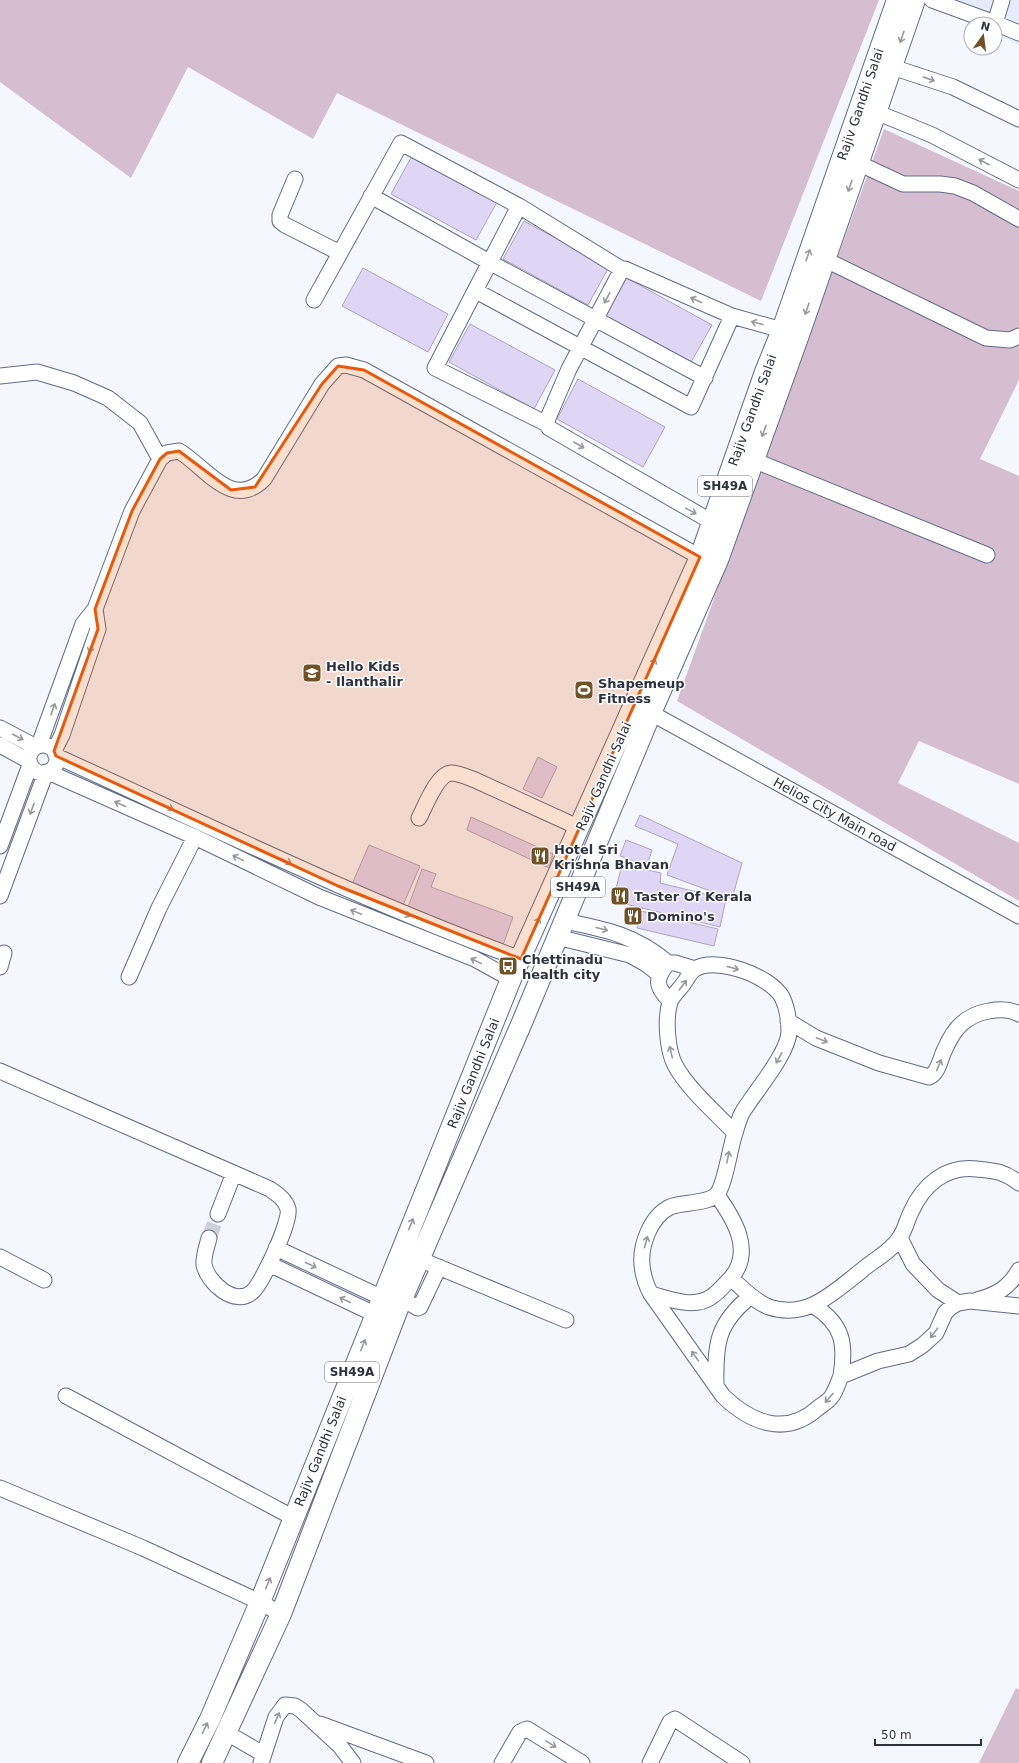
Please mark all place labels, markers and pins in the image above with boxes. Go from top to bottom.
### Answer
place label: Hello Kids - Ilanthalir [326,659,403,689]
school or university icon: Hello Kids - Ilanthalir [301,662,323,684]
place label: Shapemeup Fitness [598,676,684,706]
sports icon: Shapemeup Fitness [573,679,595,701]
place label: Hotel Sri Krishna Bhavan [554,842,669,872]
restaurant icon: Hotel Sri Krishna Bhavan [529,845,551,867]
restaurant icon: Taster Of Kerala [609,885,631,907]
place label: Taster Of Kerala [634,889,752,904]
restaurant icon: Domino's [622,905,644,927]
place label: Domino's [647,909,715,924]
place label: Chettinadu health city [522,952,603,982]
bus stop icon: Chettinadu health city [497,955,519,977]

